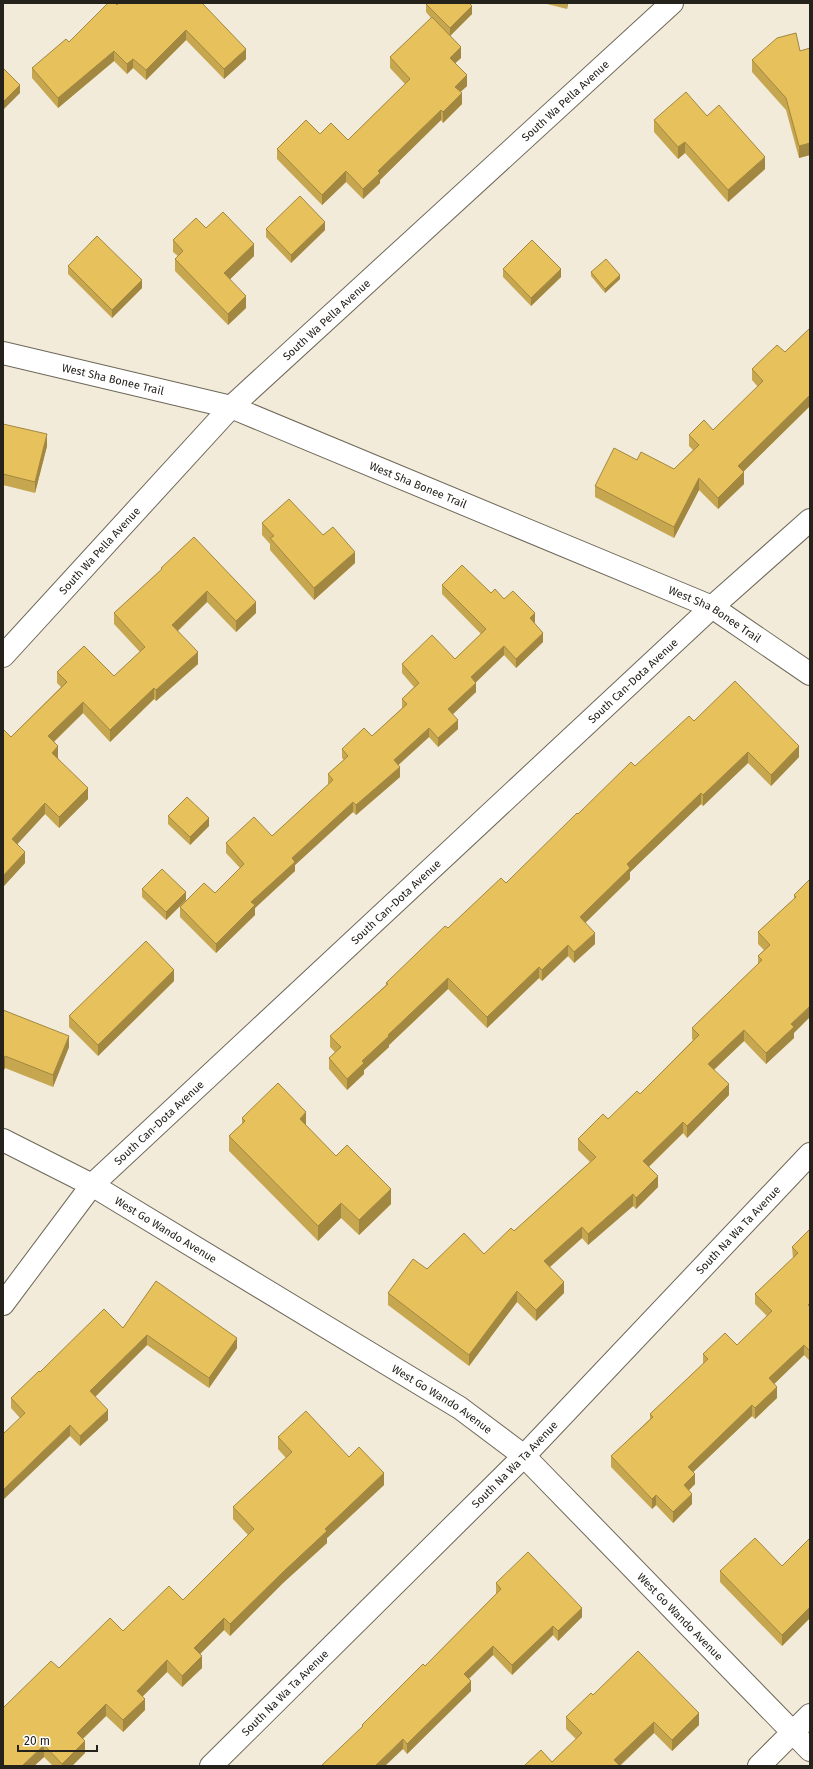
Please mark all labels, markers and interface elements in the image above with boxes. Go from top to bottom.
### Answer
street label: South Wa Pella Avenue [519,58,612,144]
street label: South Wa Pella Avenue [280,277,373,363]
street label: West Sha Bonee Trail [61,361,165,398]
street label: West Sha Bonee Trail [367,459,469,511]
street label: South Wa Pella Avenue [57,505,143,597]
street label: West Sha Bonee Trail [666,584,763,646]
street label: South Can-Dota Avenue [586,636,681,726]
street label: South Can-Dota Avenue [349,857,444,947]
street label: South Can-Dota Avenue [112,1078,207,1168]
street label: South Na Wa Ta Avenue [694,1183,783,1277]
street label: West Go Wando Avenue [112,1194,219,1266]
street label: West Go Wando Avenue [389,1362,494,1437]
street label: South Na Wa Ta Avenue [469,1419,561,1511]
street label: West Go Wando Avenue [634,1570,725,1663]
street label: South Na Wa Ta Avenue [239,1647,331,1739]
scale bar [18,1727,97,1753]
text: 20 m [24,1734,50,1748]

